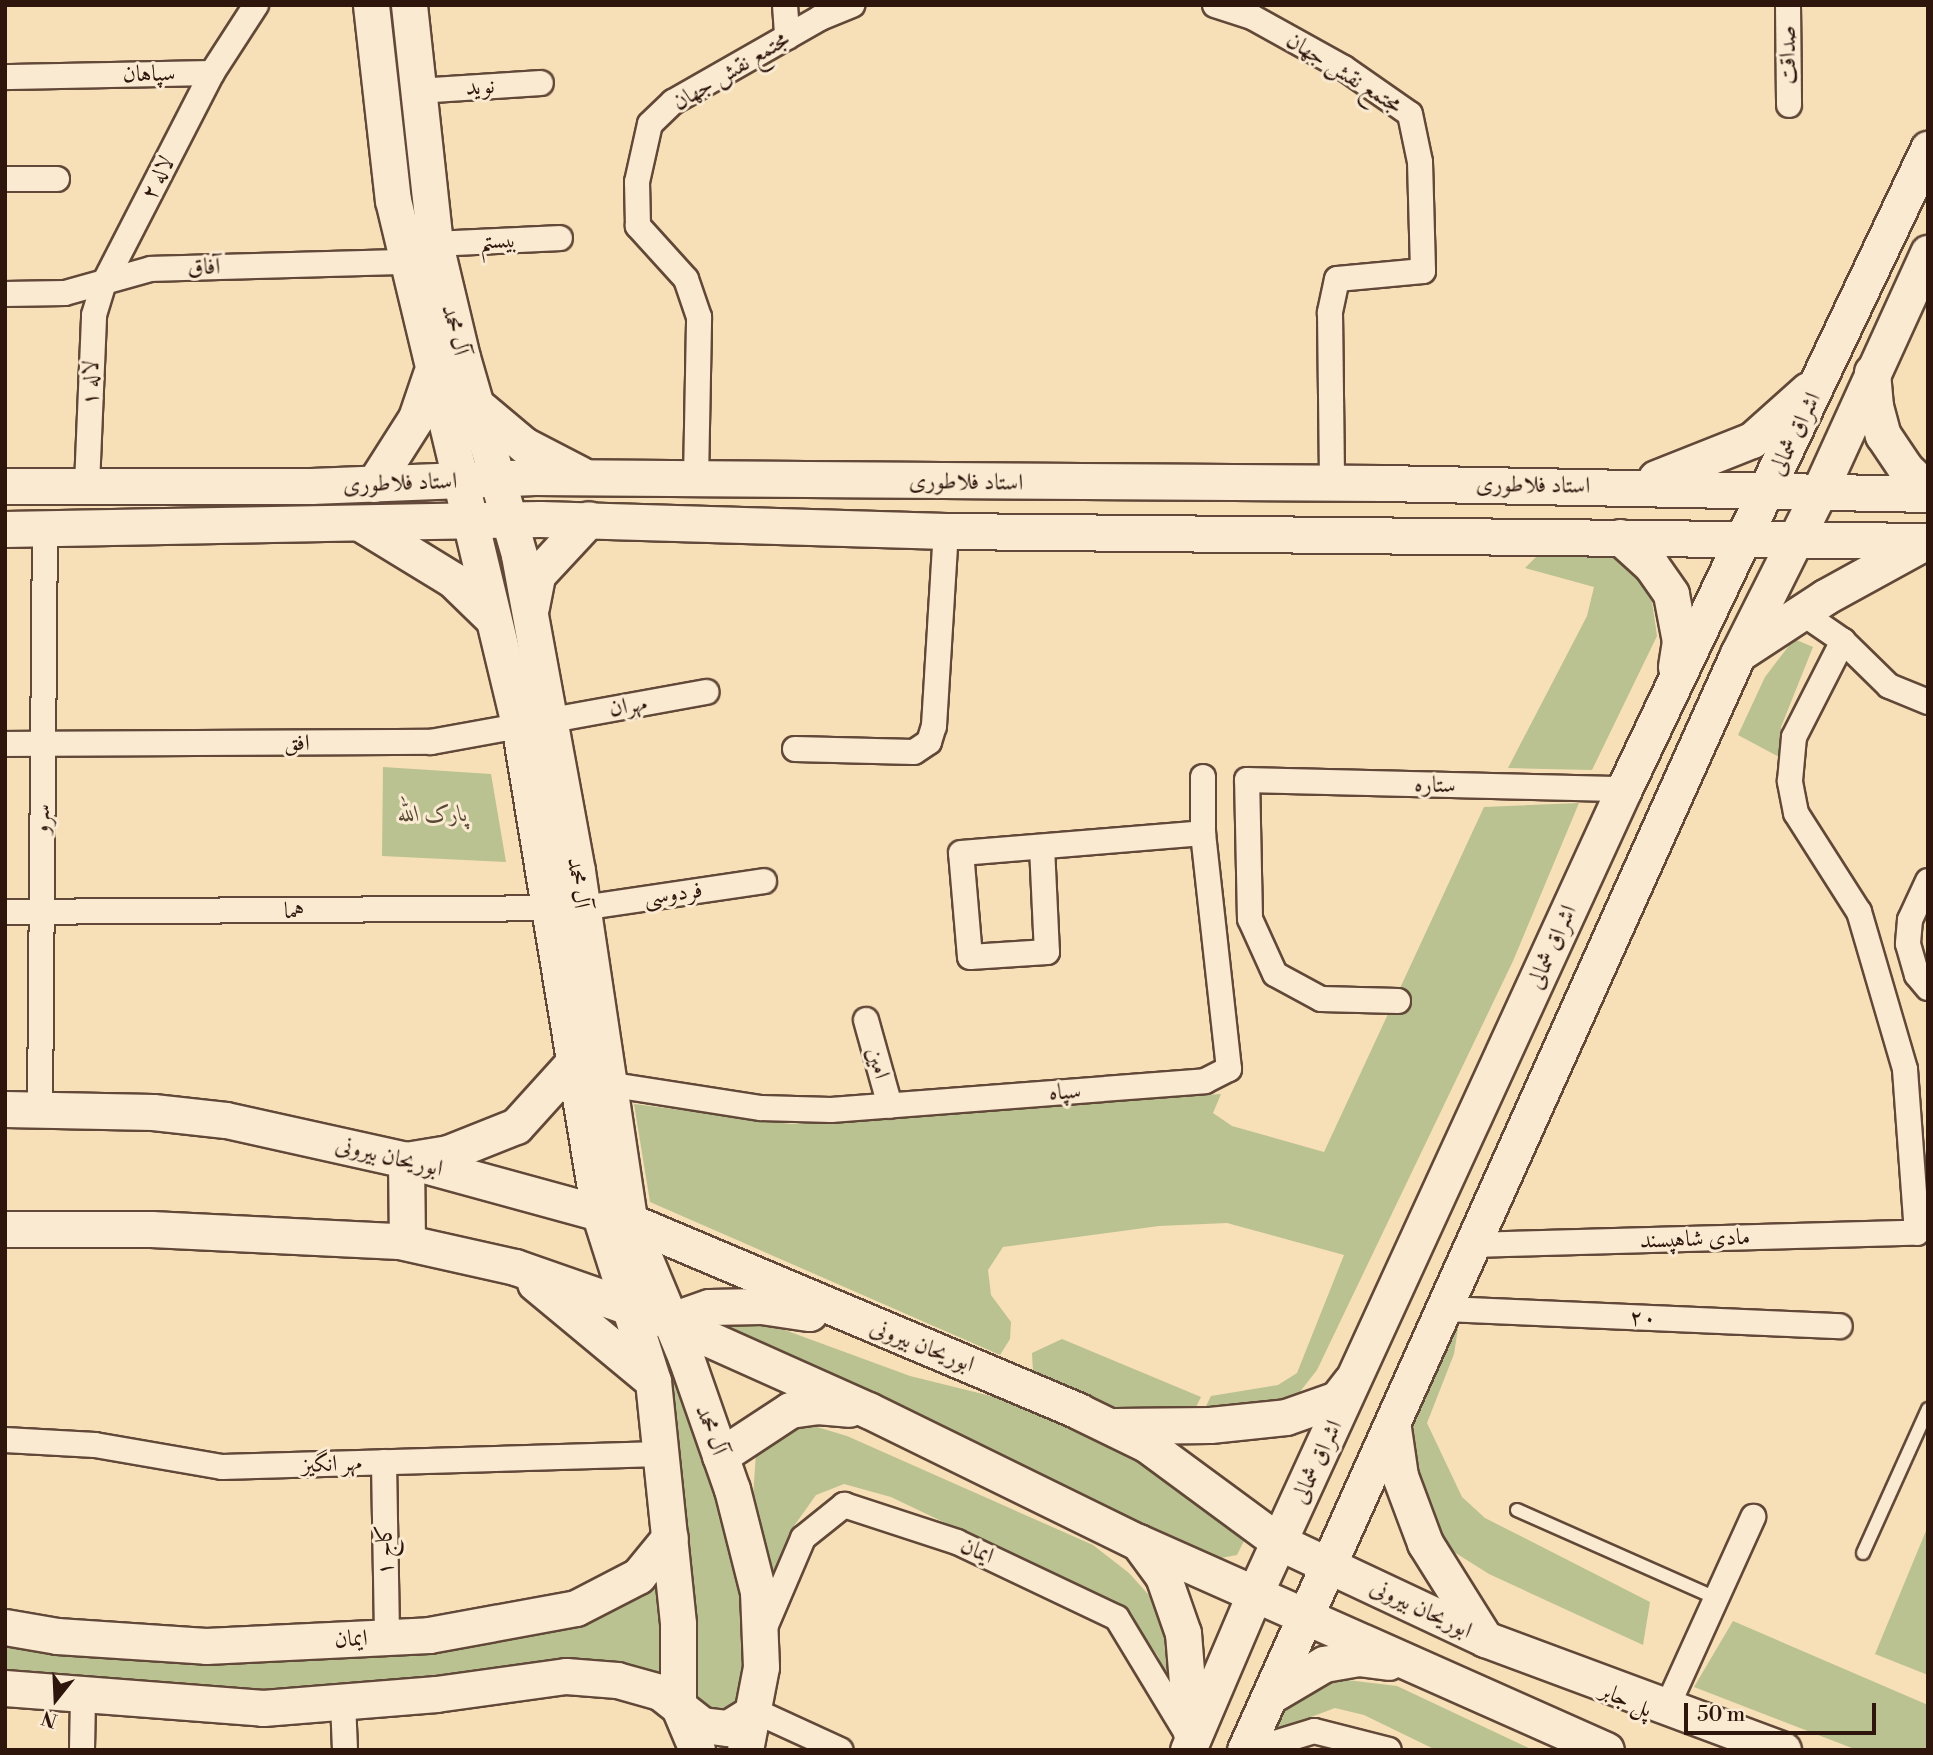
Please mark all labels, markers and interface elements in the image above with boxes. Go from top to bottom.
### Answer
street label: مجتمع نقش جهان [668,25,794,117]
street label: مجتمع نقش جهان [1281,26,1407,120]
street label: صداقت [1774,26,1802,84]
street label: سپاهان [122,60,176,88]
street label: نوید [464,72,496,102]
street label: لاله ۲ [135,151,181,205]
street label: بیستم [479,226,517,256]
street label: آفاق [187,253,221,281]
street label: آل محمد [435,302,475,358]
street label: لاله ۱ [76,360,106,406]
street label: اشراق شمالی [1763,388,1827,480]
street label: استاد فلاطوری [342,467,458,499]
street label: استاد فلاطوری [909,467,1023,497]
street label: استاد فلاطوری [1476,470,1590,500]
street label: مهران [607,689,649,723]
street label: افق [284,729,310,757]
street label: ستاره [1414,771,1456,799]
park label: پارک الله [398,800,468,828]
street label: سرو [28,804,56,834]
street label: آل محمد [561,856,595,910]
street label: فردوسی [642,876,704,912]
street label: هما [284,897,304,925]
street label: اشراق شمالی [1521,901,1583,993]
street label: امین [860,1044,896,1082]
street label: سپاه [1048,1077,1082,1107]
street label: ابوریحان بیرونی [333,1131,445,1183]
street label: مادی شاهپسند [1639,1223,1751,1255]
street label: ۲۰ [1629,1304,1657,1332]
street label: ابوریحان بیرونی [866,1314,978,1378]
street label: آل محمد [689,1401,733,1459]
street label: اشراق شمالی [1286,1416,1348,1508]
street label: مهر انگیز [301,1449,363,1479]
street label: کاج ۱ [371,1524,399,1576]
street label: ایمان [956,1532,998,1570]
street label: ابوریحان بیرونی [1366,1573,1476,1645]
street label: ایمان [334,1624,368,1654]
north arrow [21,1664,91,1734]
street label: پل جابر [1596,1676,1656,1724]
scale bar [1688,1688,1881,1732]
text: 50 m [1697,1702,1745,1728]
text: N [39,1705,60,1733]

